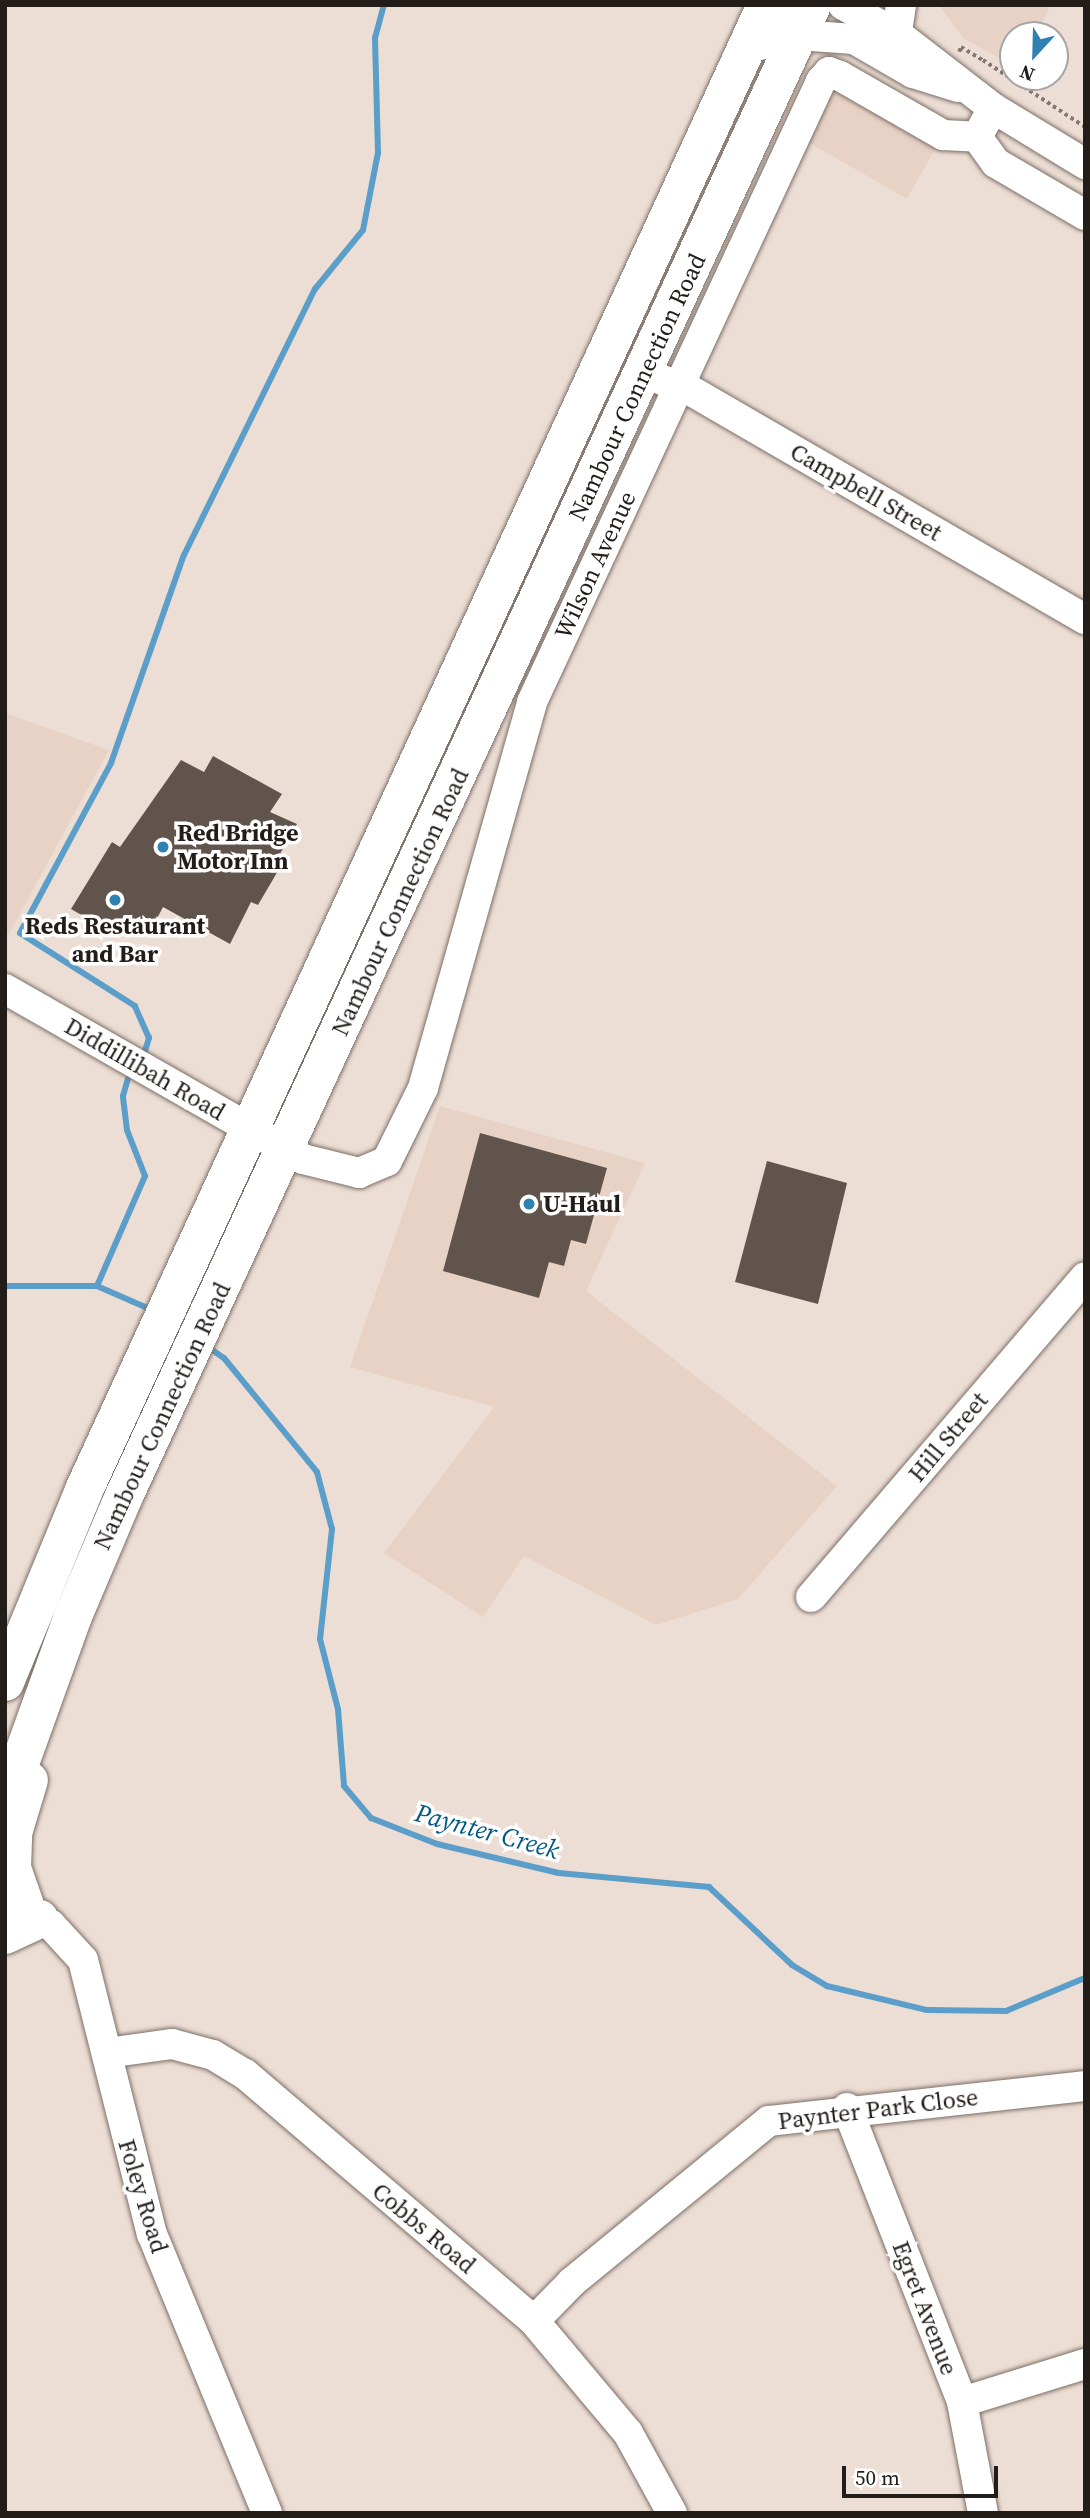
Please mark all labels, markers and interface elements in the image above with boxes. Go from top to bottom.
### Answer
north arrow [999,21,1069,91]
text: N [1016,59,1038,88]
street label: Nambour Connection Road [562,249,712,525]
street label: Campbell Street [785,437,947,547]
street label: Wilson Avenue [548,487,642,643]
street label: Nambour Connection Road [325,764,475,1040]
place label: Red Bridge Motor Inn [177,819,298,875]
marker: Red Bridge Motor Inn [155,839,171,855]
marker: Reds Restaurant and Bar [107,892,123,908]
place label: Reds Restaurant and Bar [25,912,205,968]
street label: Diddillibah Road [60,1011,230,1127]
place label: U-Haul [543,1190,621,1218]
marker: U-Haul [521,1196,537,1212]
street label: Nambour Connection Road [87,1278,237,1554]
street label: Hill Street [902,1386,994,1488]
water label: Paynter Creek [411,1798,563,1866]
street label: Paynter Park Close [776,2082,980,2136]
street label: Foley Road [112,2136,174,2256]
street label: Cobbs Road [367,2176,481,2280]
street label: Egret Avenue [886,2237,964,2379]
scale bar [845,2452,1001,2496]
text: 50 m [855,2463,900,2492]

